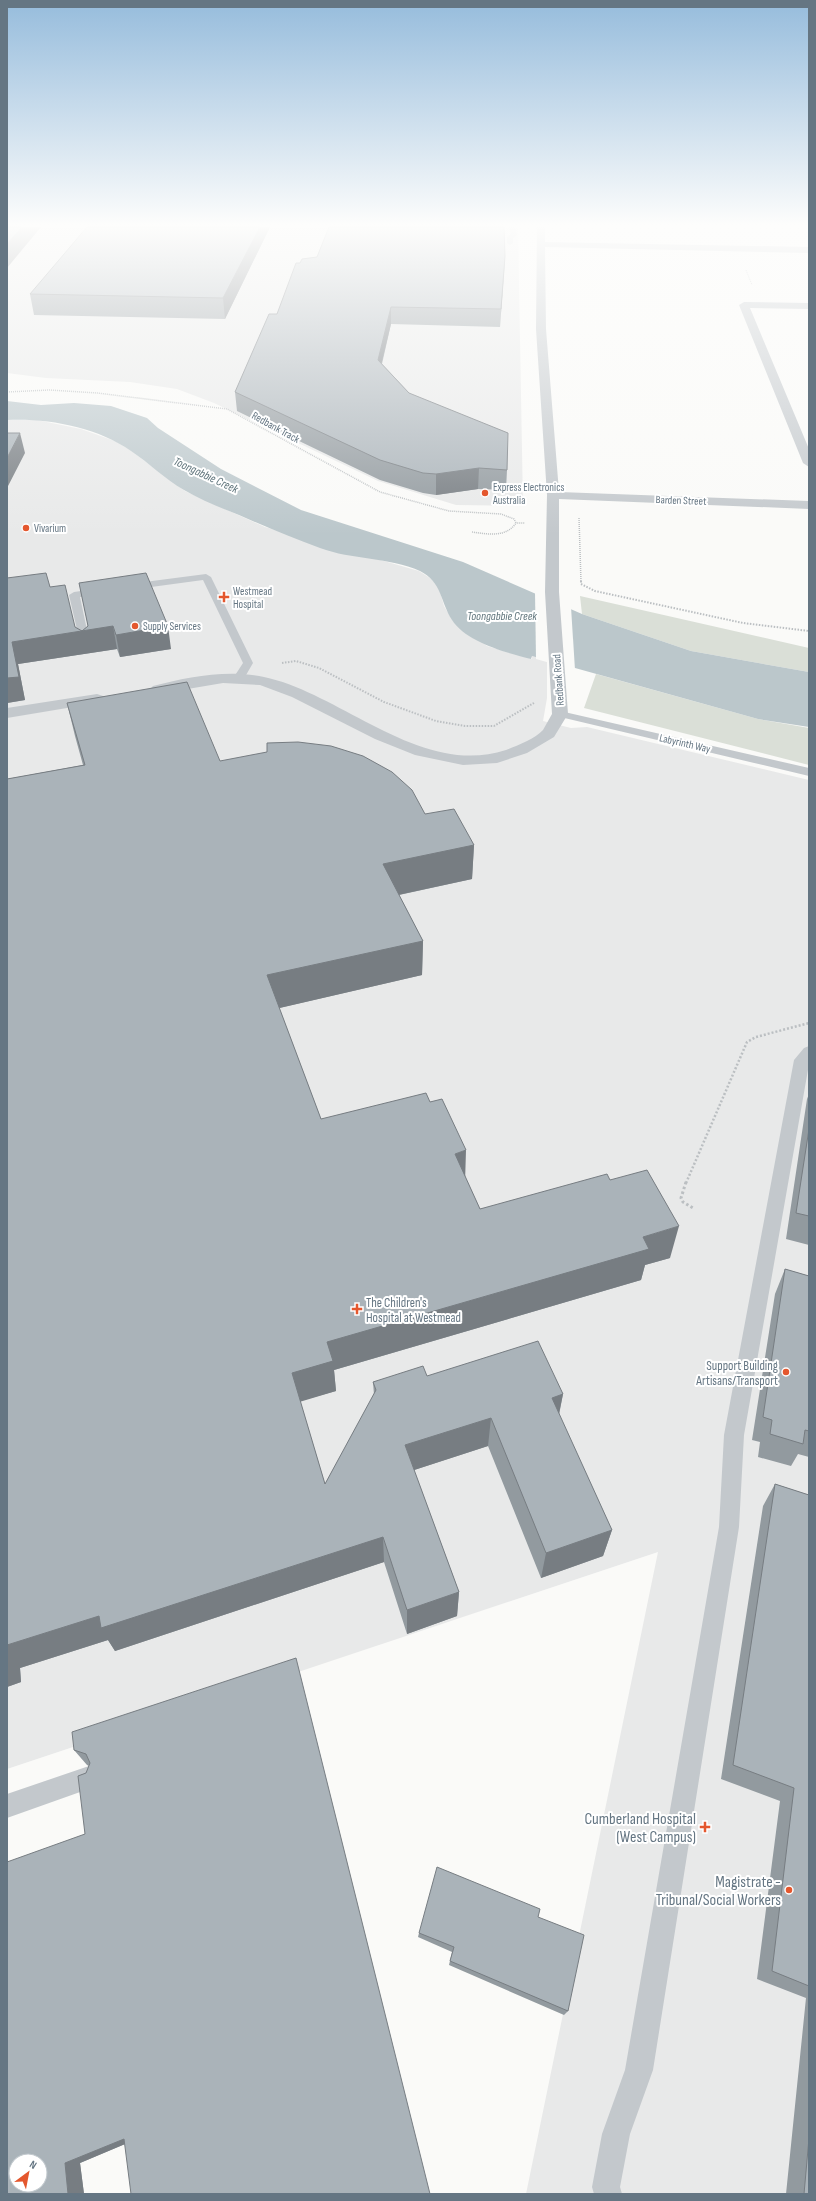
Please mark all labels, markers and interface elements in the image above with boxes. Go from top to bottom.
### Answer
street label: Redbank Track [249,409,303,446]
water label: Toongabbie Creek [171,454,241,497]
place label: Express Electronics Australia [492,481,565,507]
marker: Express Electronics Australia [480,488,490,498]
street label: Barden Street [655,493,707,508]
place label: Vivarium [34,522,66,535]
marker: Vivarium [21,523,31,533]
place label: Westmead Hospital [233,585,272,611]
marker: Westmead Hospital [218,591,230,603]
water label: Toongabbie Creek [467,609,537,624]
place label: Supply Services [143,620,201,633]
marker: Supply Services [130,621,140,631]
street label: Redbank Road [550,653,567,706]
street label: Labyrinth Way [658,731,712,756]
place label: The Children's Hospital at Westmead [366,1295,461,1326]
marker: The Children's Hospital at Westmead [351,1303,363,1315]
place label: Support Building Artisans/Transport [695,1358,778,1389]
marker: Support Building Artisans/Transport [781,1367,791,1377]
place label: Cumberland Hospital (West Campus) [584,1810,696,1847]
marker: Cumberland Hospital (West Campus) [699,1821,711,1833]
place label: Magistrate - Tribunal/Social Workers [656,1873,781,1910]
marker: Magistrate - Tribunal/Social Workers [784,1885,794,1895]
north arrow [8,2153,48,2193]
text: N [27,2158,39,2172]

